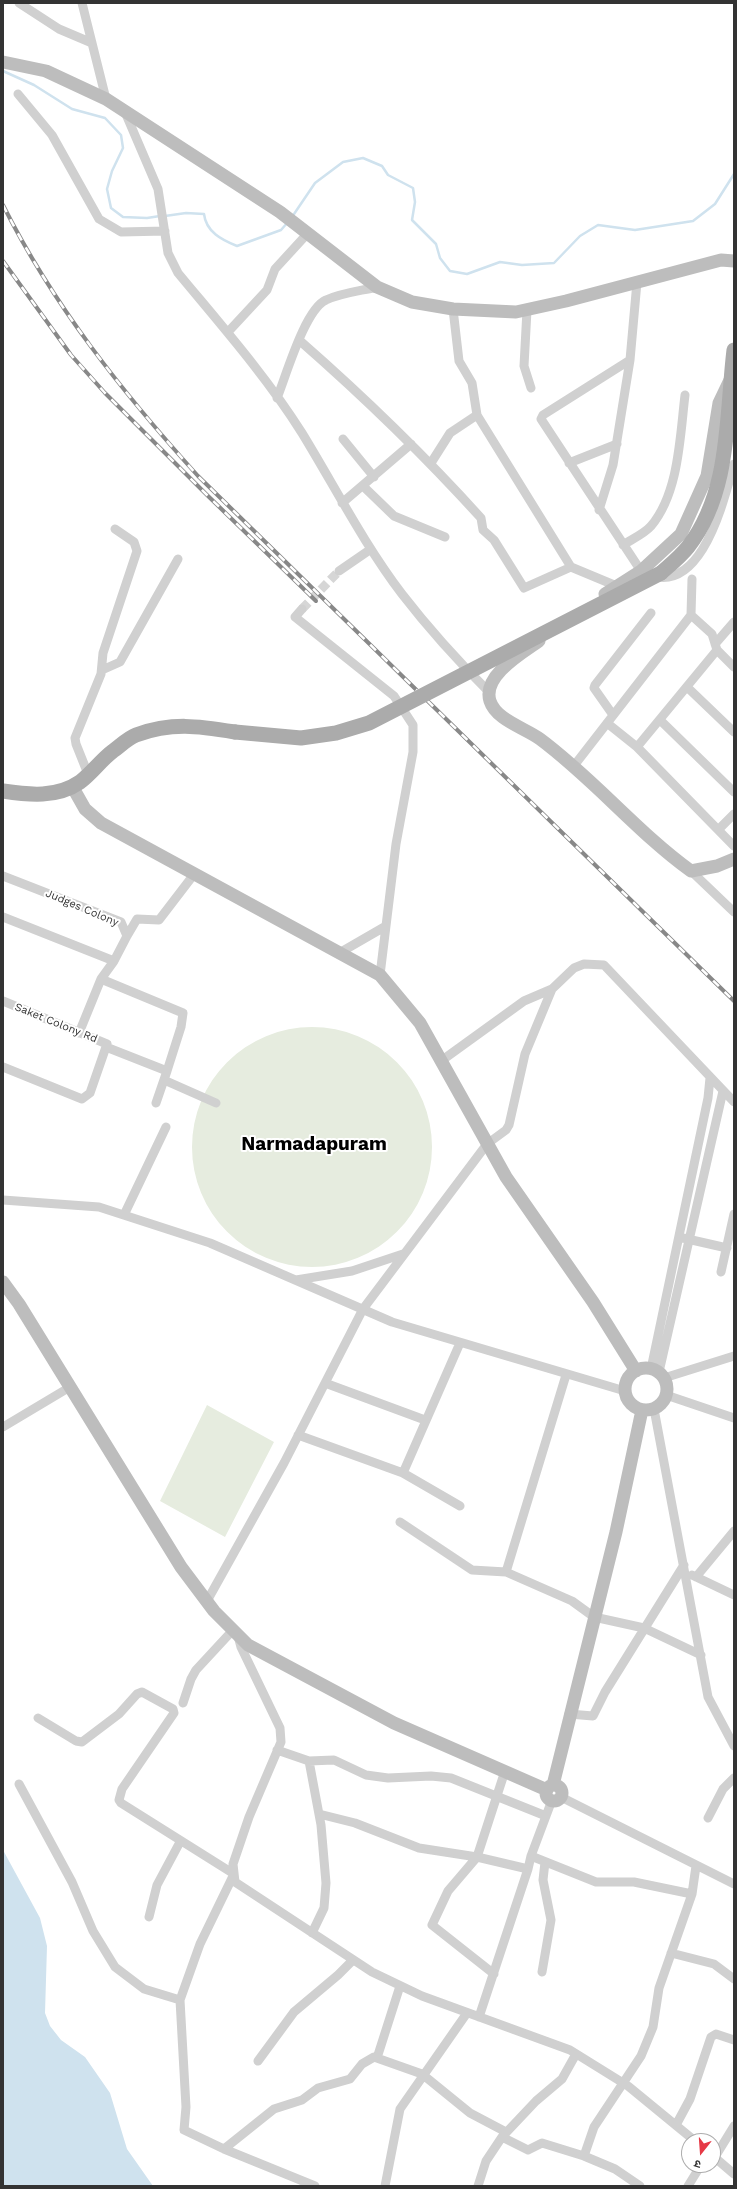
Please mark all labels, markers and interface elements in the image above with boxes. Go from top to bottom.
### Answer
street label: Judges Colony [44,887,120,929]
street label: Saket Colony Rd [13,1000,99,1046]
district label: Narmadapuram [241,1133,387,1155]
north arrow [681,2133,721,2173]
text: उ [693,2157,703,2171]

